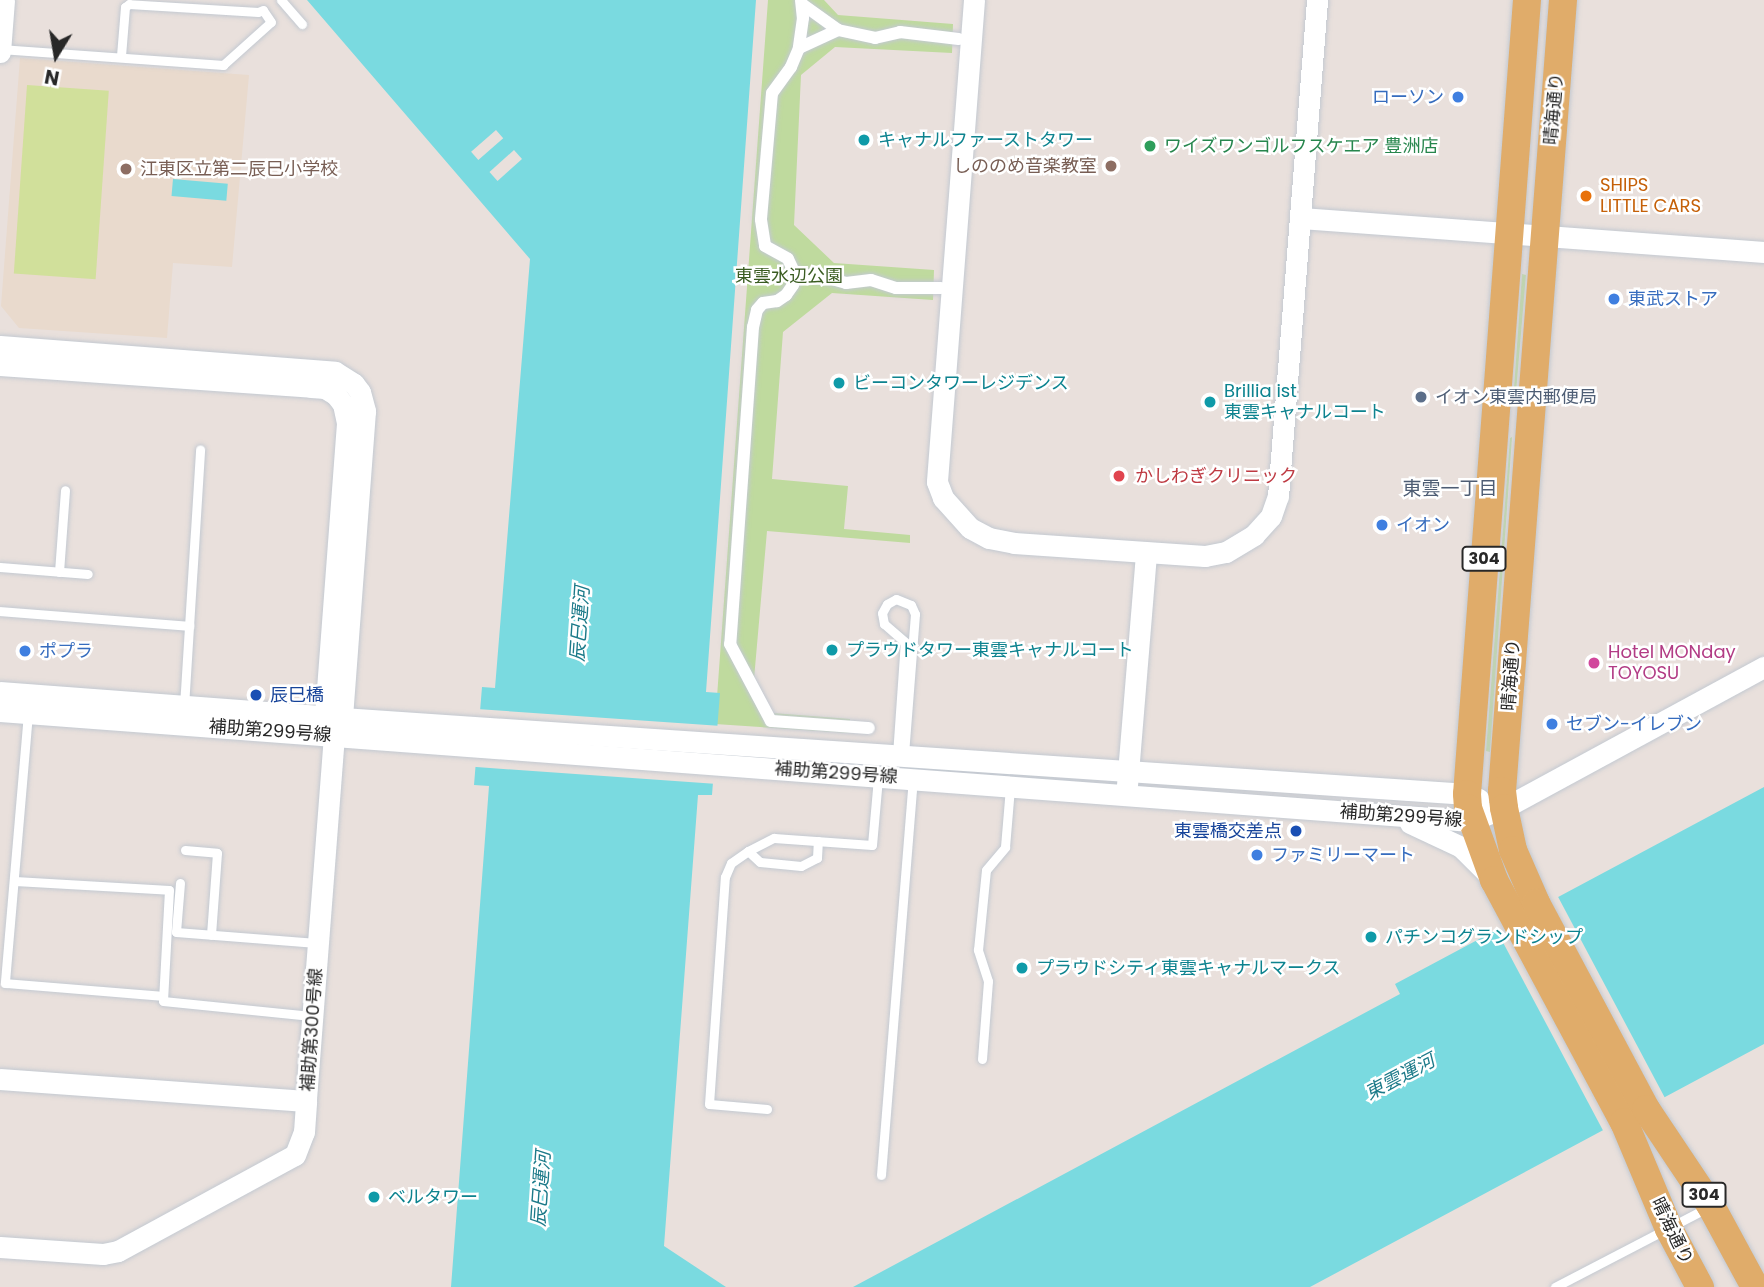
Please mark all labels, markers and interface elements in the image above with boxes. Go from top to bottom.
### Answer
north arrow [21,21,91,91]
text: N [42,62,61,92]
street label: 晴海通り [1540,72,1568,146]
place label: ローソン [1372,86,1444,108]
marker: ローソン [1450,89,1466,105]
place label: キャナルファーストタワー [878,129,1094,151]
marker: キャナルファーストタワー [856,132,872,148]
place label: ワイズワンゴルフスケエア 豊洲店 [1164,135,1439,157]
marker: ワイズワンゴルフスケエア 豊洲店 [1142,138,1158,154]
place label: しののめ音楽教室 [953,155,1097,177]
place label: 江東区立第二辰巳小学校 [140,158,338,180]
marker: しののめ音楽教室 [1103,158,1119,174]
marker: 江東区立第二辰巳小学校 [118,161,134,177]
place label: SHIPS LITTLE CARS [1600,175,1701,218]
marker: SHIPS LITTLE CARS [1578,188,1594,204]
park label: 東雲水辺公園 [735,265,843,287]
place label: 東武ストア [1628,288,1718,310]
marker: 東武ストア [1606,291,1622,307]
place label: ビーコンタワーレジデンス [853,372,1069,394]
marker: ビーコンタワーレジデンス [831,375,847,391]
place label: Brillia ist 東雲キャナルコート [1224,381,1386,424]
place label: イオン東雲内郵便局 [1435,386,1597,408]
marker: イオン東雲内郵便局 [1413,389,1429,405]
marker: Brillia ist 東雲キャナルコート [1202,394,1218,410]
place label: かしわぎクリニック [1135,465,1297,487]
marker: かしわぎクリニック [1109,466,1129,486]
district label: 東雲一丁目 [1403,478,1497,500]
place label: イオン [1396,514,1450,536]
marker: イオン [1374,517,1390,533]
road number: 304 [1461,546,1507,572]
water label: 辰巳運河 [566,585,594,663]
street label: 晴海通り [1498,638,1524,712]
place label: プラウドタワー東雲キャナルコート [846,639,1134,661]
place label: ポプラ [39,640,93,662]
marker: プラウドタワー東雲キャナルコート [824,642,840,658]
place label: Hotel MONday TOYOSU [1608,642,1736,684]
marker: ポプラ [17,643,33,659]
marker: Hotel MONday TOYOSU [1586,655,1602,671]
place label: 辰巳橋 [270,684,324,706]
marker: 辰巳橋 [248,687,264,703]
place label: セブン-イレブン [1566,713,1702,735]
street label: 補助第299号線 [208,716,332,746]
marker: セブン-イレブン [1544,716,1560,732]
street label: 補助第299号線 [774,758,898,788]
street label: 補助第299号線 [1339,801,1463,831]
place label: 東雲橋交差点 [1174,820,1282,842]
marker: 東雲橋交差点 [1288,823,1304,839]
place label: ファミリーマート [1271,844,1415,866]
marker: ファミリーマート [1249,847,1265,863]
place label: パチンコグランドシップ [1385,926,1583,948]
marker: パチンコグランドシップ [1363,929,1379,945]
place label: プラウドシティ東雲キャナルマークス [1036,957,1342,979]
marker: プラウドシティ東雲キャナルマークス [1014,960,1030,976]
street label: 補助第300号線 [297,968,327,1092]
water label: 東雲運河 [1361,1049,1439,1105]
water label: 辰巳運河 [527,1150,555,1228]
road number: 304 [1681,1182,1727,1208]
place label: ベルタワー [388,1186,478,1208]
marker: ベルタワー [366,1189,382,1205]
street label: 晴海通り [1647,1194,1697,1268]

